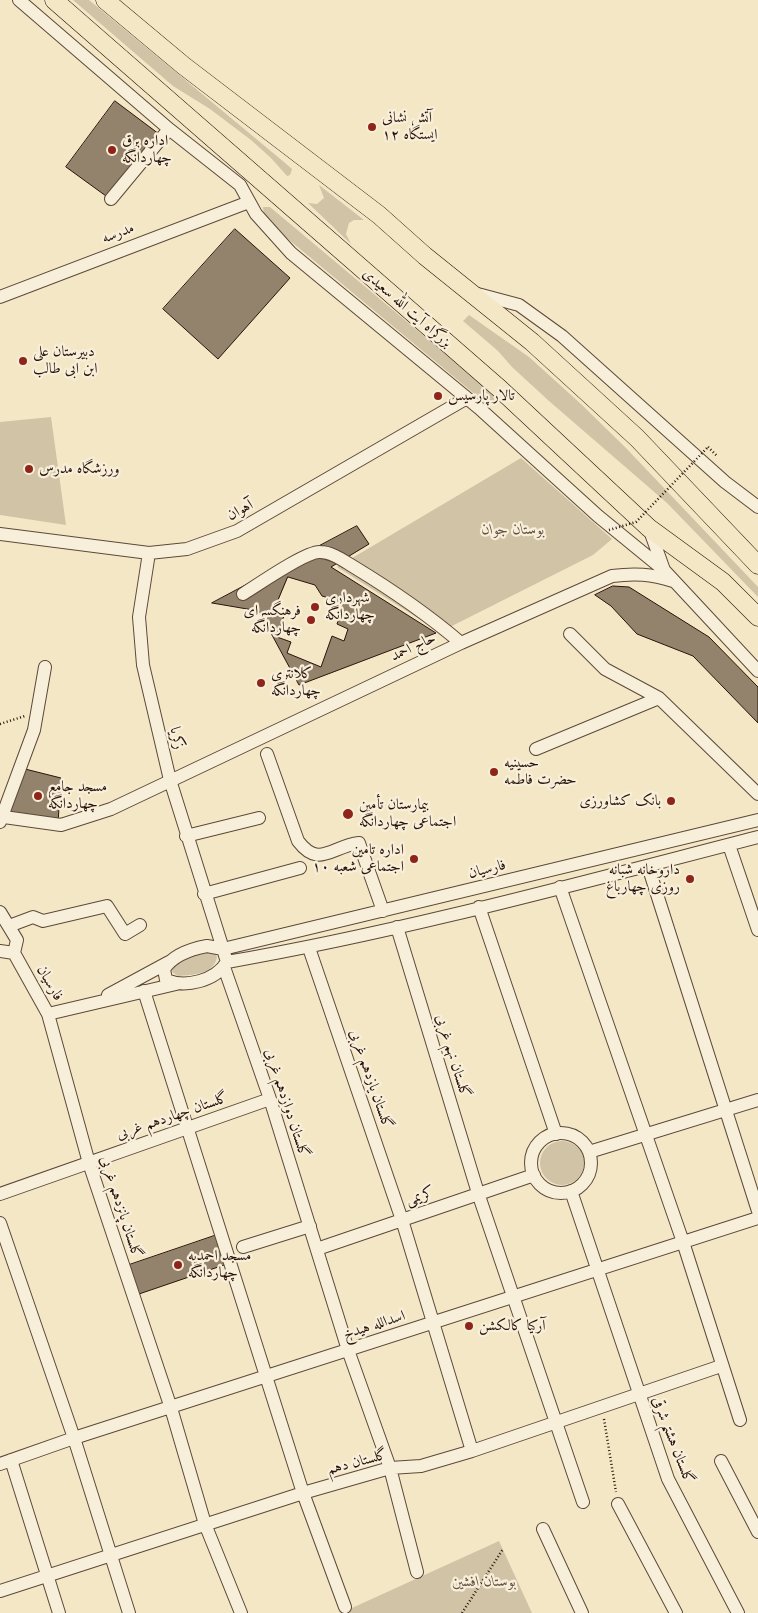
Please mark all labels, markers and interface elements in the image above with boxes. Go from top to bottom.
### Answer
place label: آتش نشانی ایستگاه ۱۲ [382,109,437,144]
marker: آتش نشانی ایستگاه ۱۲ [366,121,378,133]
place label: اداره برق چهاردانگه [122,132,172,167]
marker: اداره برق چهاردانگه [106,144,118,156]
street label: مدرسه [99,219,137,247]
street label: بزرگراه آیت الله سعیدی [359,264,455,352]
place label: دبیرستان علی ابن ابی طالب [33,343,98,378]
marker: دبیرستان علی ابن ابی طالب [17,355,29,367]
place label: تالار پارسیس [448,387,515,405]
marker: تالار پارسیس [432,390,444,402]
place label: ورزشگاه مدرس [39,460,120,478]
marker: ورزشگاه مدرس [23,463,35,475]
street label: آهوان [224,496,256,524]
park label: بوستان جوان [481,521,545,539]
place label: شهرداری چهاردانگه [325,589,375,624]
marker: شهرداری چهاردانگه [309,601,321,613]
place label: فرهنگسرای چهاردانگه [243,602,301,637]
marker: فرهنگسرای چهاردانگه [305,614,317,626]
street label: حاج احمد [388,629,438,665]
place label: کلانتری چهاردانگه [271,665,321,700]
marker: کلانتری چهاردانگه [255,677,267,689]
street label: زکریا [166,725,188,751]
place label: حسینیه حضرت فاطمه [504,754,577,789]
marker: حسینیه حضرت فاطمه [488,766,500,778]
place label: مسجد جامع چهاردانگه [48,778,107,813]
marker: مسجد جامع چهاردانگه [32,790,44,802]
place label: بانک کشاورزی [580,792,661,810]
marker: بانک کشاورزی [665,795,677,807]
place label: بیمارستان تأمین اجتماعی چهاردانگه [359,796,456,831]
marker: بیمارستان تأمین اجتماعی چهاردانگه [341,807,355,821]
place label: اداره تامین اجتماعی شعبه ۱۰ [312,841,404,876]
marker: اداره تامین اجتماعی شعبه ۱۰ [408,853,420,865]
street label: فارسیان [466,856,508,882]
place label: داروخانه شبانه روزی چهارباغ [606,861,680,896]
marker: داروخانه شبانه روزی چهارباغ [684,873,696,885]
street label: فارسیان [33,962,67,1004]
street label: گلستان نهم غربی [432,1012,474,1100]
street label: گلستان یازدهم غربی [346,1027,396,1131]
street label: گلستان دوازدهم غربی [261,1046,313,1160]
street label: گلستان چهاردهم غربی [114,1088,230,1144]
street label: گلستان پانزدهم غربی [96,1154,146,1260]
street label: کریمی [403,1183,437,1209]
place label: مسجد احمدیه چهاردانگه [188,1247,251,1282]
marker: مسجد احمدیه چهاردانگه [172,1259,184,1271]
street label: اسدالله هیدخ [341,1306,407,1344]
place label: آرکیا کالکشن [479,1317,546,1335]
marker: آرکیا کالکشن [463,1320,475,1332]
street label: گلستان هشتم شرقی [648,1394,698,1486]
street label: گلستان دهم [325,1445,389,1479]
park label: بوستان افشین [452,1573,516,1591]

